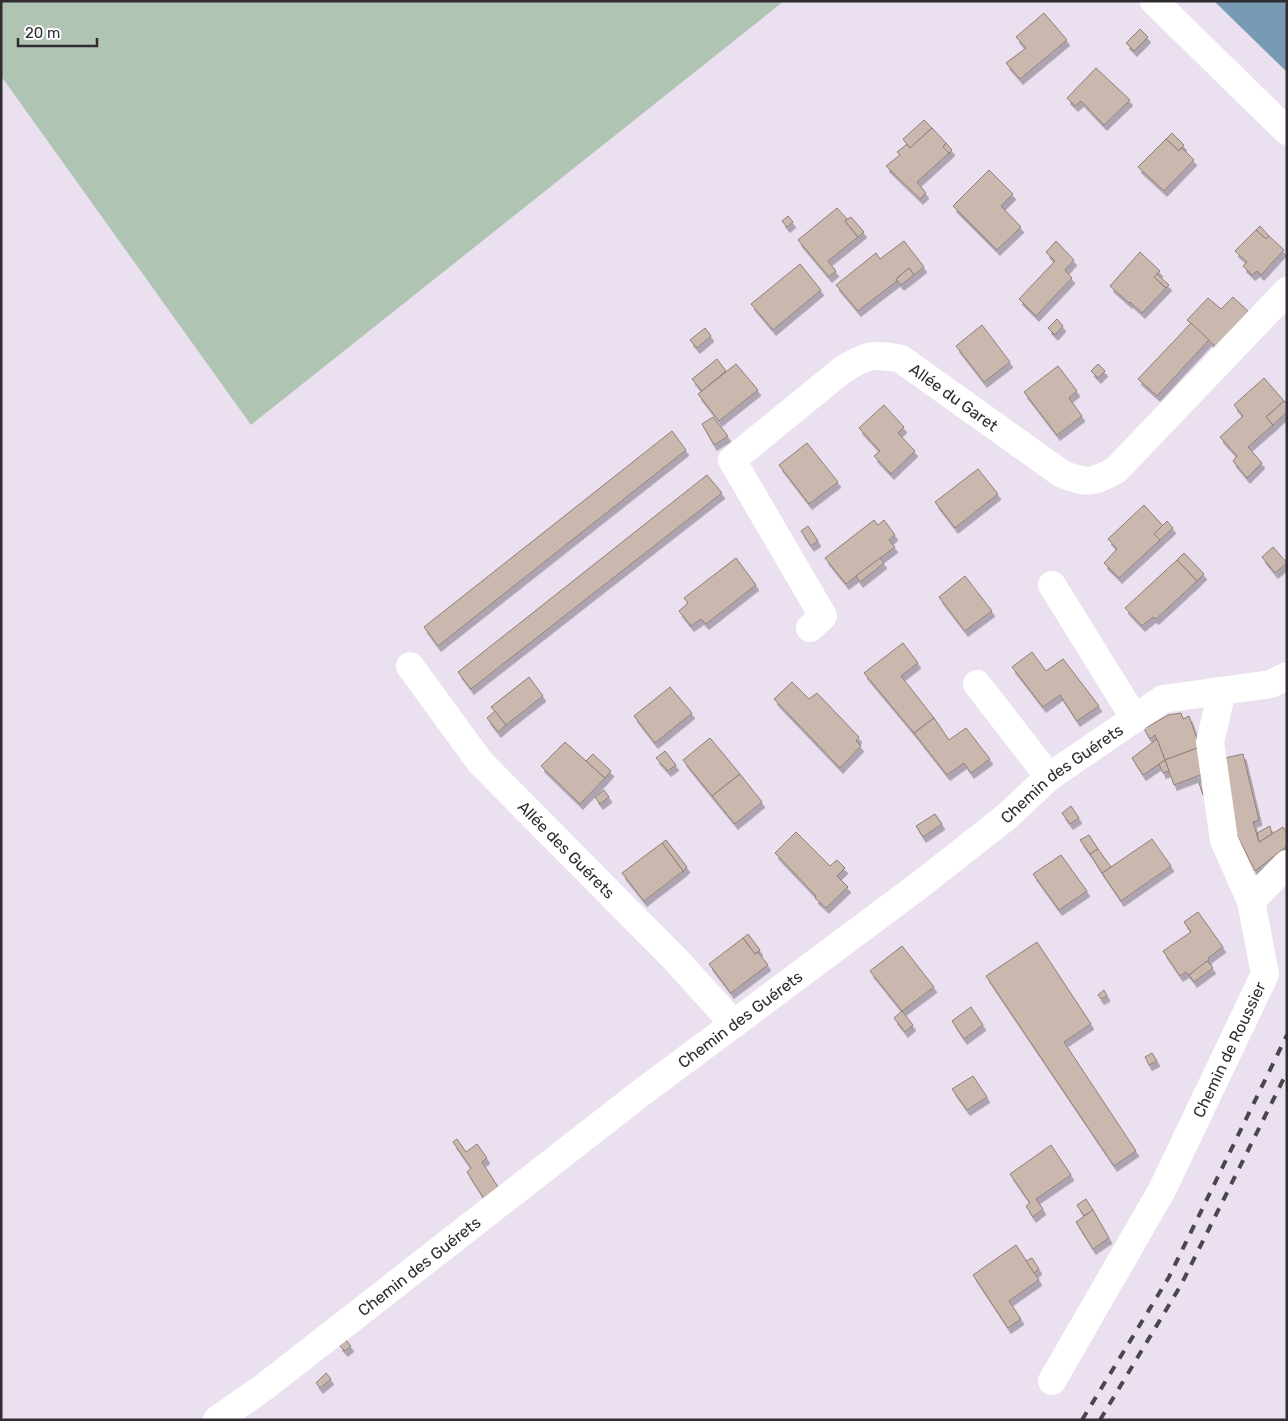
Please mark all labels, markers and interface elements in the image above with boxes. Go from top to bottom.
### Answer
scale bar [18,15,96,47]
text: 20 m [25,24,60,42]
street label: Allée du Garet [906,359,1002,435]
street label: Chemin des Guérets [997,720,1127,827]
street label: Allée des Guérets [514,797,619,903]
street label: Chemin des Guérets [674,967,806,1072]
street label: Chemin de Roussier [1189,979,1270,1121]
street label: Chemin des Guérets [354,1213,484,1320]

